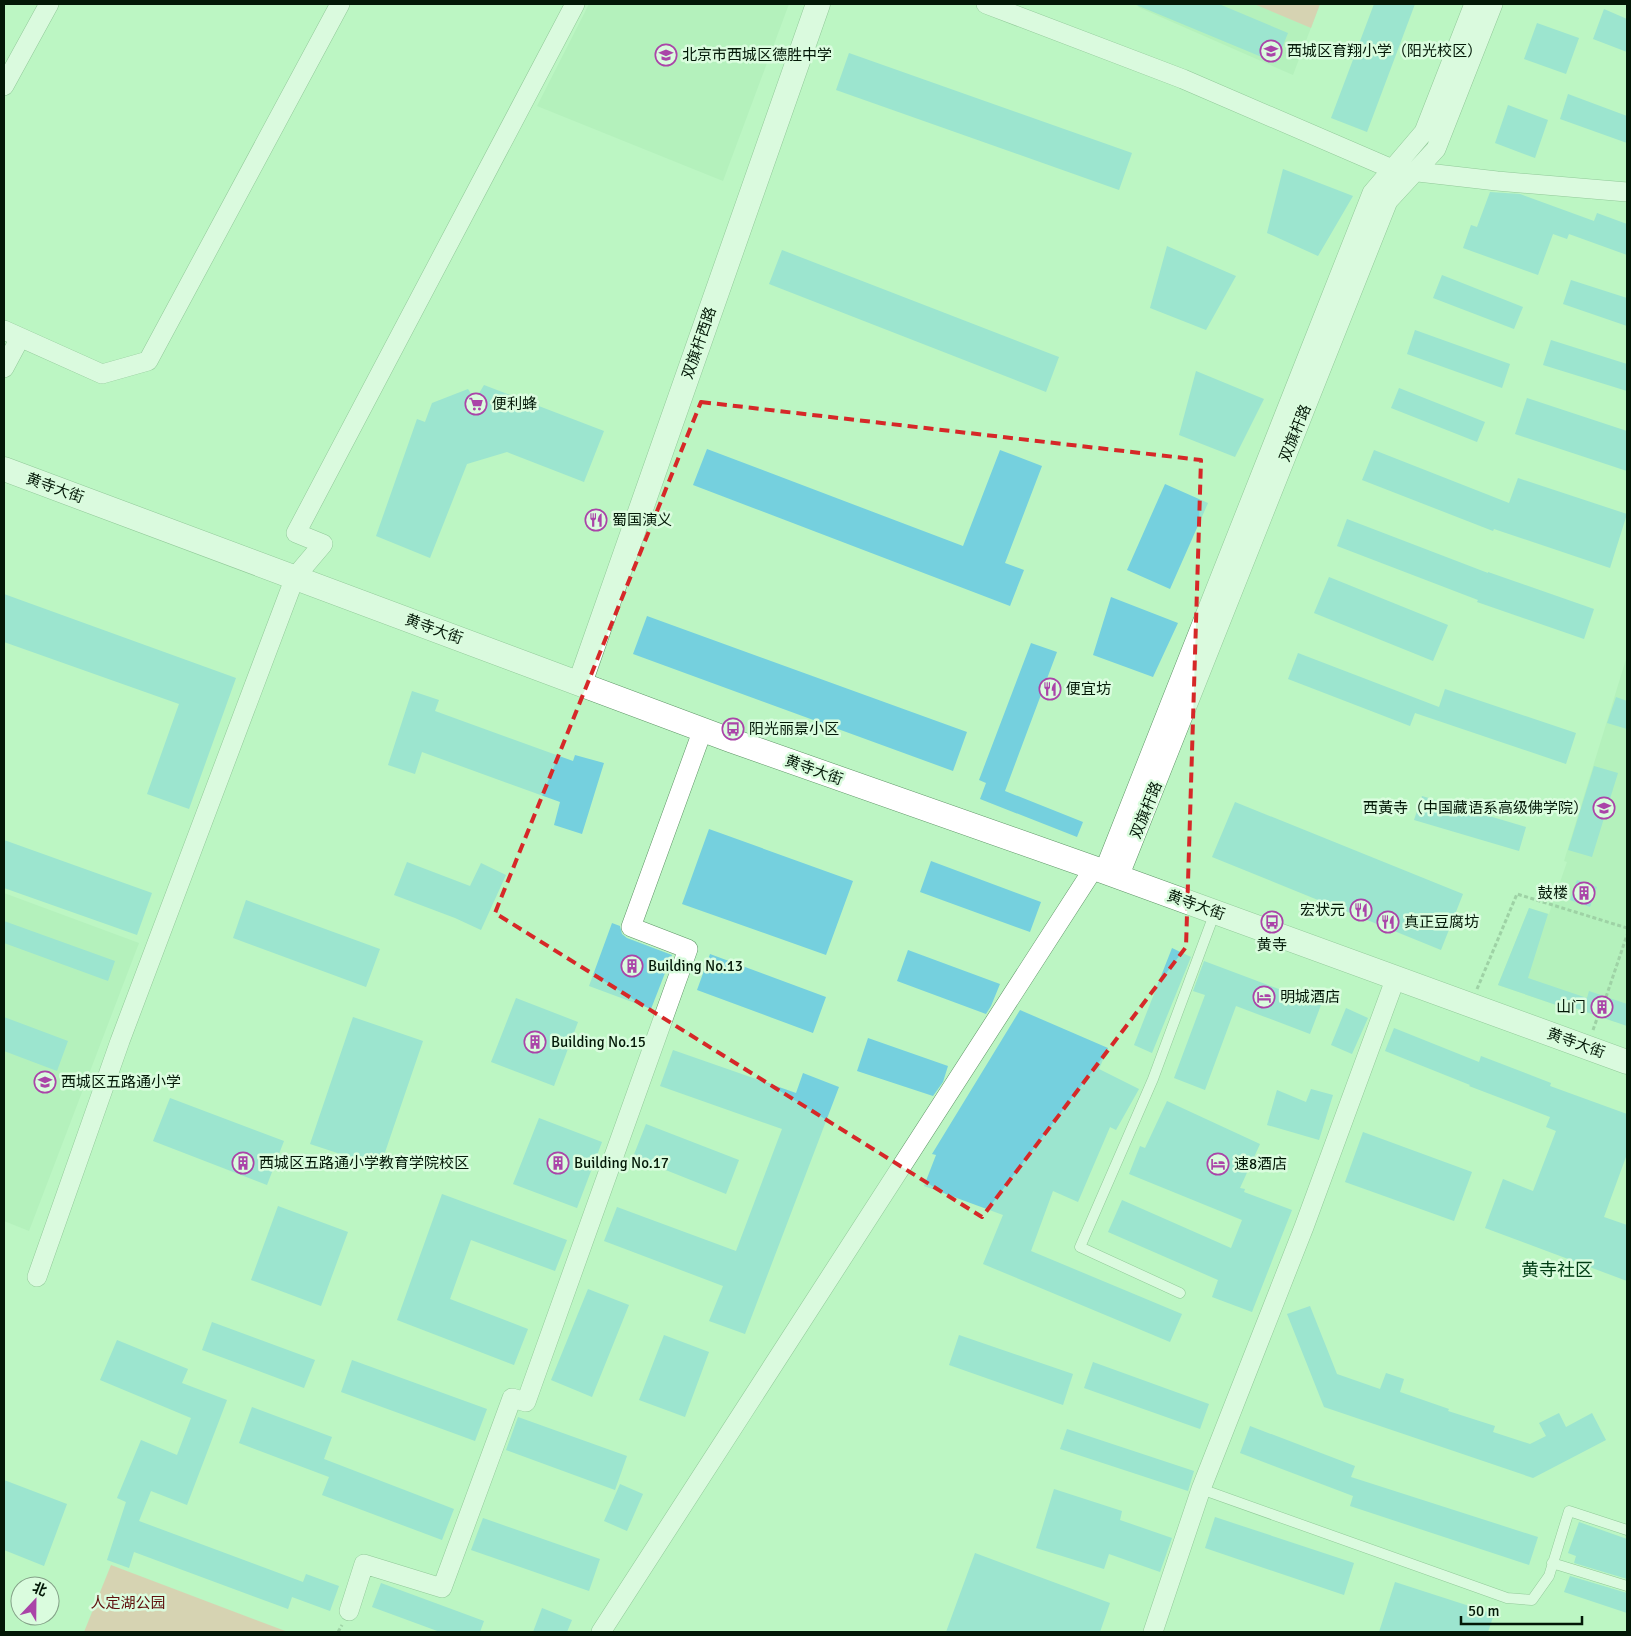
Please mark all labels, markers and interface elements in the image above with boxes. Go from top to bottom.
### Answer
school or university icon: 西城区育翔小学（阳光校区） [1259,39,1283,63]
place label: 西城区育翔小学（阳光校区） [1287,42,1482,60]
school or university icon: 北京市西城区德胜中学 [654,43,678,67]
place label: 北京市西城区德胜中学 [682,46,832,64]
street label: 双旗杆西路 [678,305,720,381]
supermarket icon: 便利蜂 [464,392,488,416]
place label: 便利蜂 [492,395,537,413]
street label: 双旗杆路 [1275,402,1315,464]
street label: 黄寺大街 [24,469,86,507]
restaurant icon: 蜀国演义 [584,508,608,532]
place label: 蜀国演义 [612,511,672,529]
street label: 黄寺大街 [403,610,465,648]
restaurant icon: 便宜坊 [1038,677,1062,701]
place label: 便宜坊 [1066,680,1111,698]
bus stop icon: 阳光丽景小区 [721,717,745,741]
place label: 阳光丽景小区 [749,720,839,738]
street label: 黄寺大街 [783,751,845,789]
street label: 双旗杆路 [1126,779,1166,841]
school or university icon: 西黃寺（中国藏语系高级佛学院） [1592,796,1616,820]
place label: 西黃寺（中国藏语系高级佛学院） [1363,799,1588,817]
building icon: 鼓楼 [1572,881,1596,905]
place label: 鼓楼 [1538,884,1568,902]
street label: 黄寺大街 [1165,886,1227,924]
restaurant icon: 宏状元 [1349,898,1373,922]
place label: 宏状元 [1300,901,1345,919]
bus stop icon: 黄寺 [1260,910,1284,934]
restaurant icon: 真正豆腐坊 [1376,910,1400,934]
place label: 真正豆腐坊 [1404,913,1479,931]
place label: 黄寺 [1257,936,1287,954]
building icon: Building No.13 [620,954,644,978]
place label: Building No.13 [648,957,743,975]
hotel icon: 明城酒店 [1252,985,1276,1009]
place label: 明城酒店 [1280,988,1340,1006]
building icon: 山门 [1590,995,1614,1019]
place label: 山门 [1556,998,1586,1016]
street label: 黄寺大街 [1545,1024,1607,1062]
building icon: Building No.15 [523,1030,547,1054]
place label: Building No.15 [551,1033,646,1051]
school or university icon: 西城区五路通小学 [33,1070,57,1094]
place label: 西城区五路通小学 [61,1073,181,1091]
building icon: 西城区五路通小学教育学院校区 [231,1151,255,1175]
building icon: Building No.17 [546,1151,570,1175]
hotel icon: 速8酒店 [1206,1152,1230,1176]
place label: 西城区五路通小学教育学院校区 [259,1154,469,1172]
place label: Building No.17 [574,1154,669,1172]
place label: 速8酒店 [1234,1155,1287,1173]
district label: 黄寺社区 [1521,1259,1593,1281]
north arrow [10,1576,60,1626]
text: 北 [30,1579,49,1600]
park label: 人定湖公园 [90,1594,166,1612]
scale bar [1461,1594,1582,1626]
text: 50 m [1468,1602,1499,1620]

